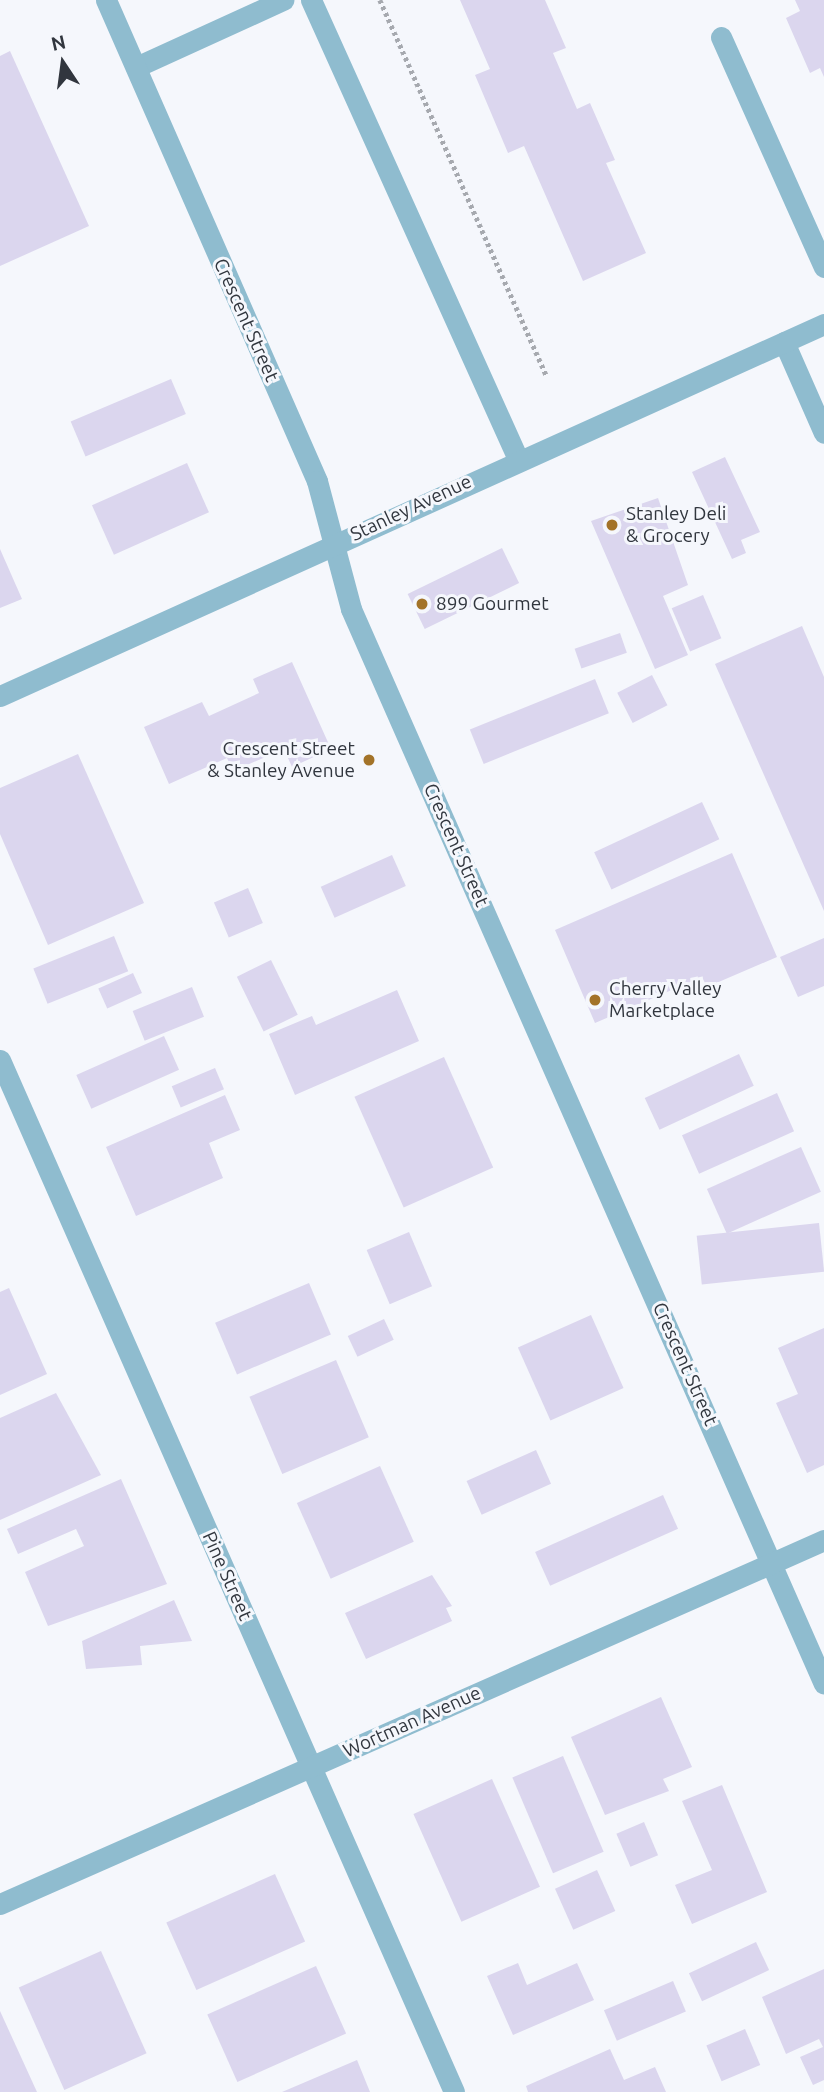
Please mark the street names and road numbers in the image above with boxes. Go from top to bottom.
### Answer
street label: Crescent Street [209,255,283,385]
street label: Stanley Avenue [347,470,475,546]
street label: Crescent Street [419,780,493,910]
street label: Crescent Street [648,1299,722,1429]
street label: Pine Street [197,1528,257,1624]
street label: Wortman Avenue [340,1681,484,1763]

